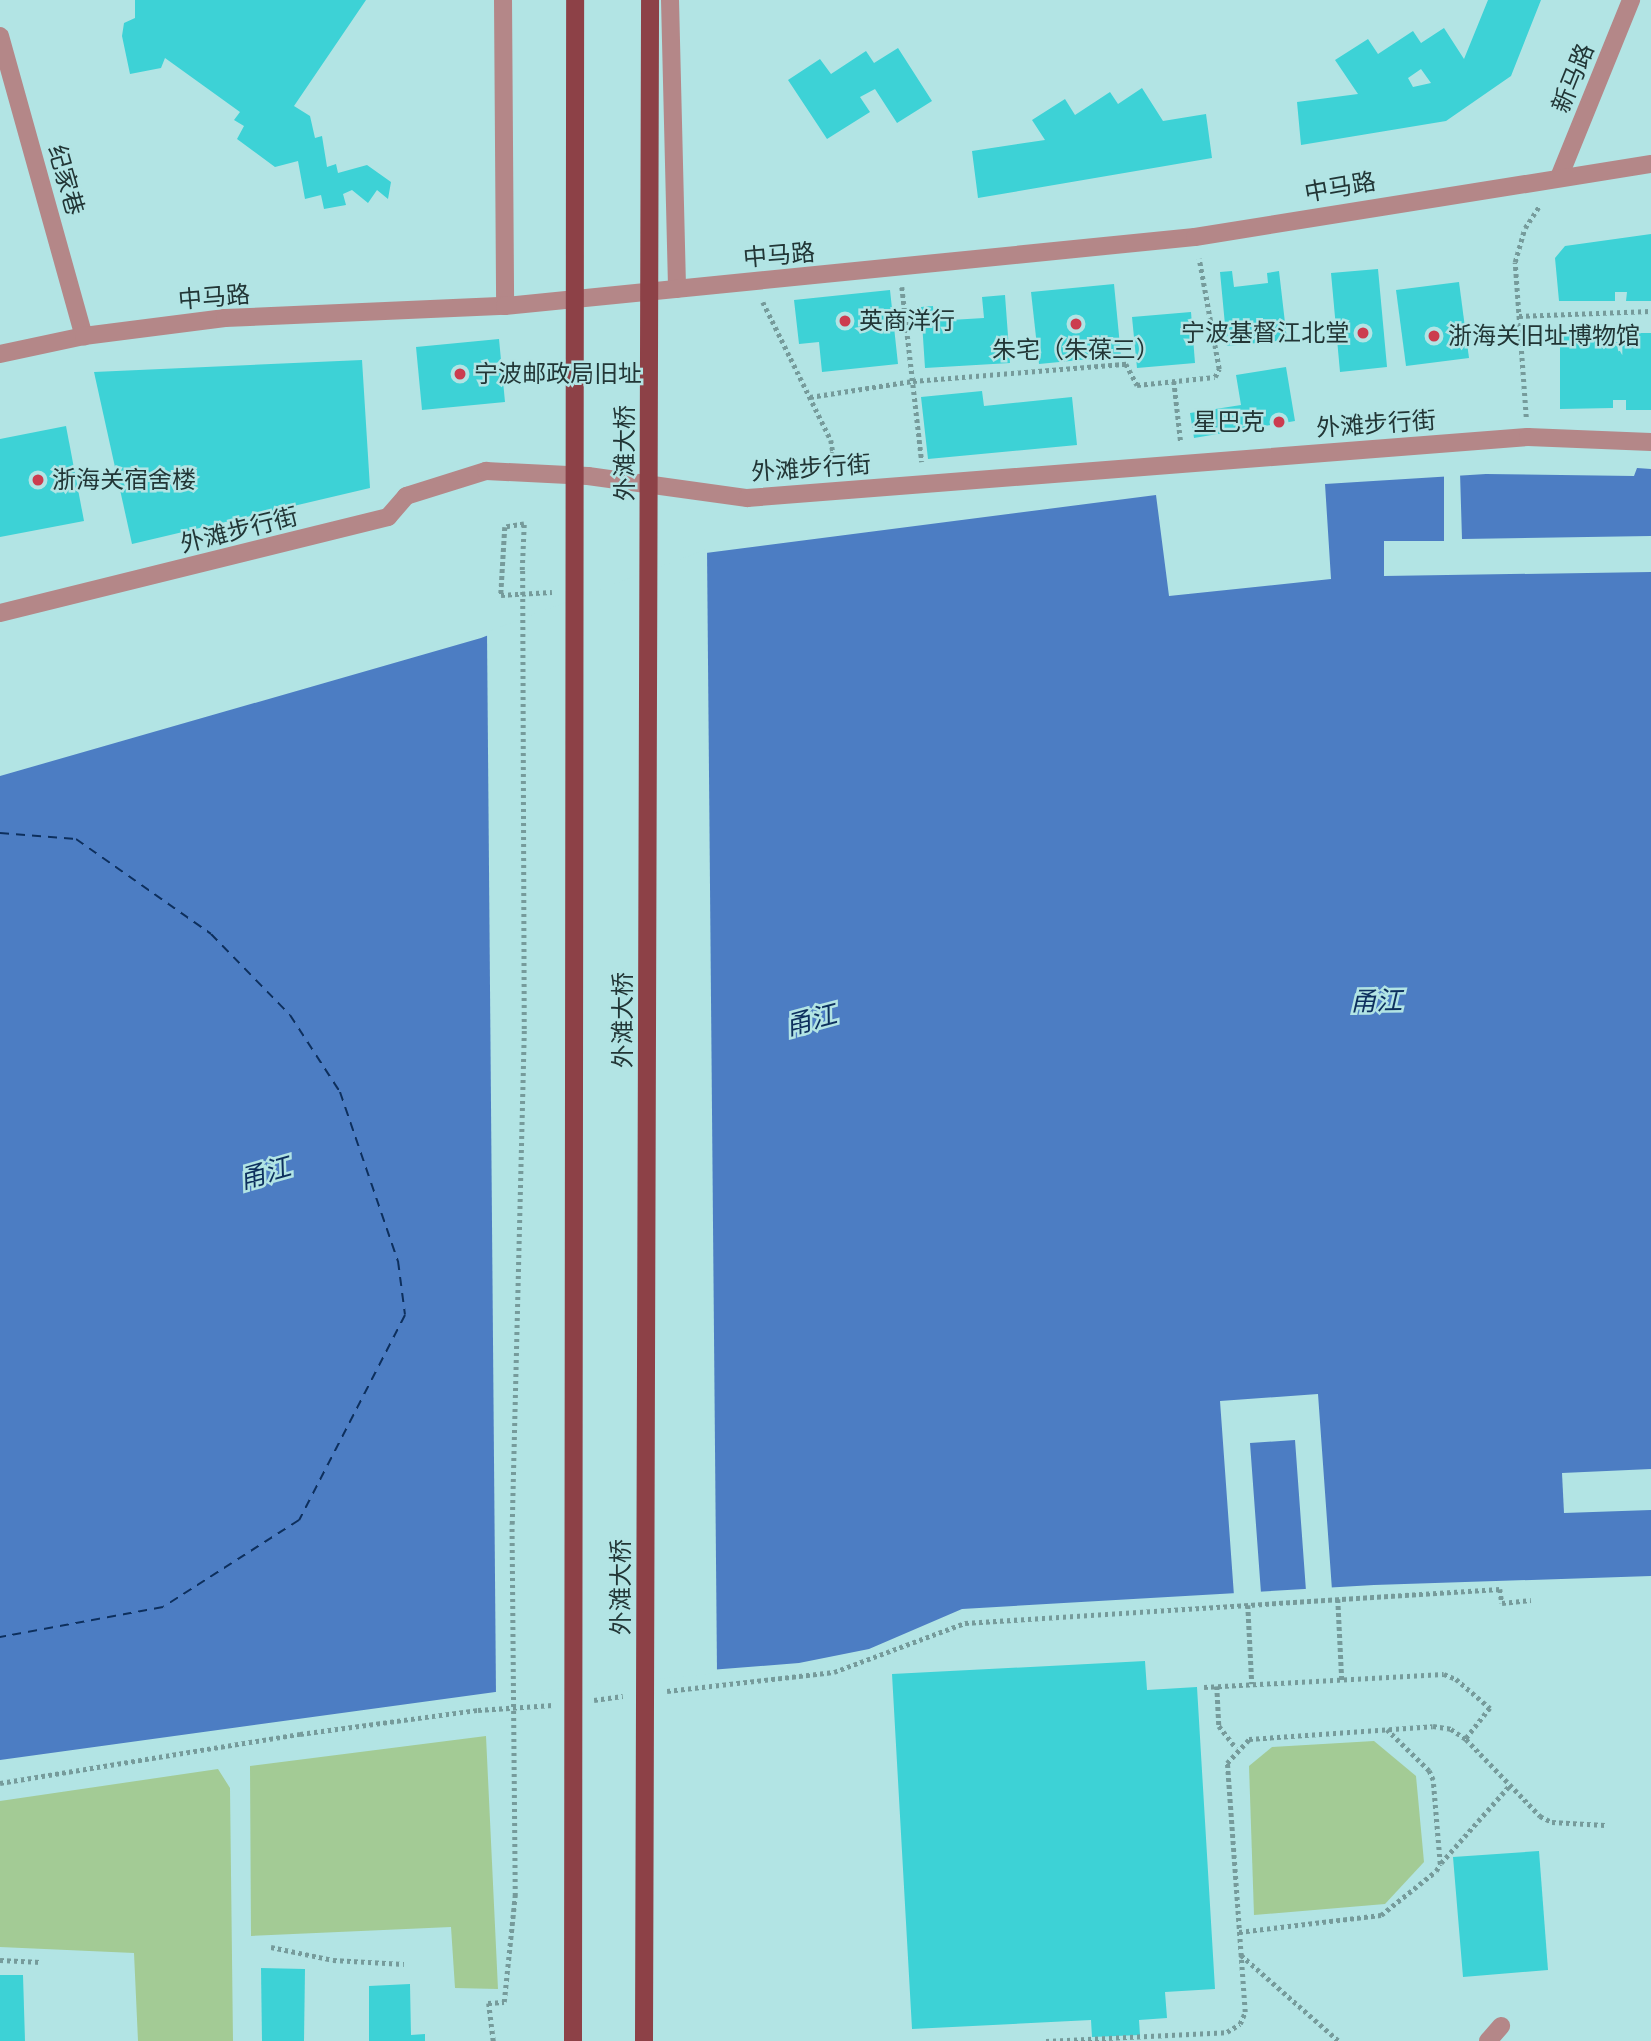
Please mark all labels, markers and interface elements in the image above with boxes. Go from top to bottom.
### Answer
street label: 新马路 [1546,39,1600,117]
street label: 纪家巷 [42,141,90,219]
street label: 中马路 [1302,167,1378,207]
street label: 中马路 [742,238,816,272]
street label: 中马路 [177,280,251,314]
place label: 英商洋行 [859,307,955,335]
marker: 英商洋行 [837,313,853,329]
marker: 朱宅（朱葆三） [1068,316,1084,332]
place label: 宁波基督江北堂 [1181,319,1349,347]
place label: 浙海关旧址博物馆 [1448,322,1640,350]
marker: 宁波基督江北堂 [1355,325,1371,341]
marker: 浙海关旧址博物馆 [1426,328,1442,344]
place label: 朱宅（朱葆三） [992,336,1160,364]
place label: 宁波邮政局旧址 [474,360,642,388]
marker: 宁波邮政局旧址 [452,366,468,382]
street label: 外滩大桥 [611,405,639,501]
street label: 外滩步行街 [1315,405,1437,443]
place label: 星巴克 [1193,408,1265,436]
marker: 星巴克 [1271,414,1287,430]
street label: 外滩步行街 [750,449,872,487]
place label: 浙海关宿舍楼 [52,466,196,494]
marker: 浙海关宿舍楼 [30,472,46,488]
street label: 外滩步行街 [177,502,301,558]
street label: 外滩大桥 [609,972,637,1068]
water label: 甬江 [1350,986,1402,1018]
water label: 甬江 [782,999,840,1043]
water label: 甬江 [236,1152,294,1196]
street label: 外滩大桥 [607,1539,635,1635]

